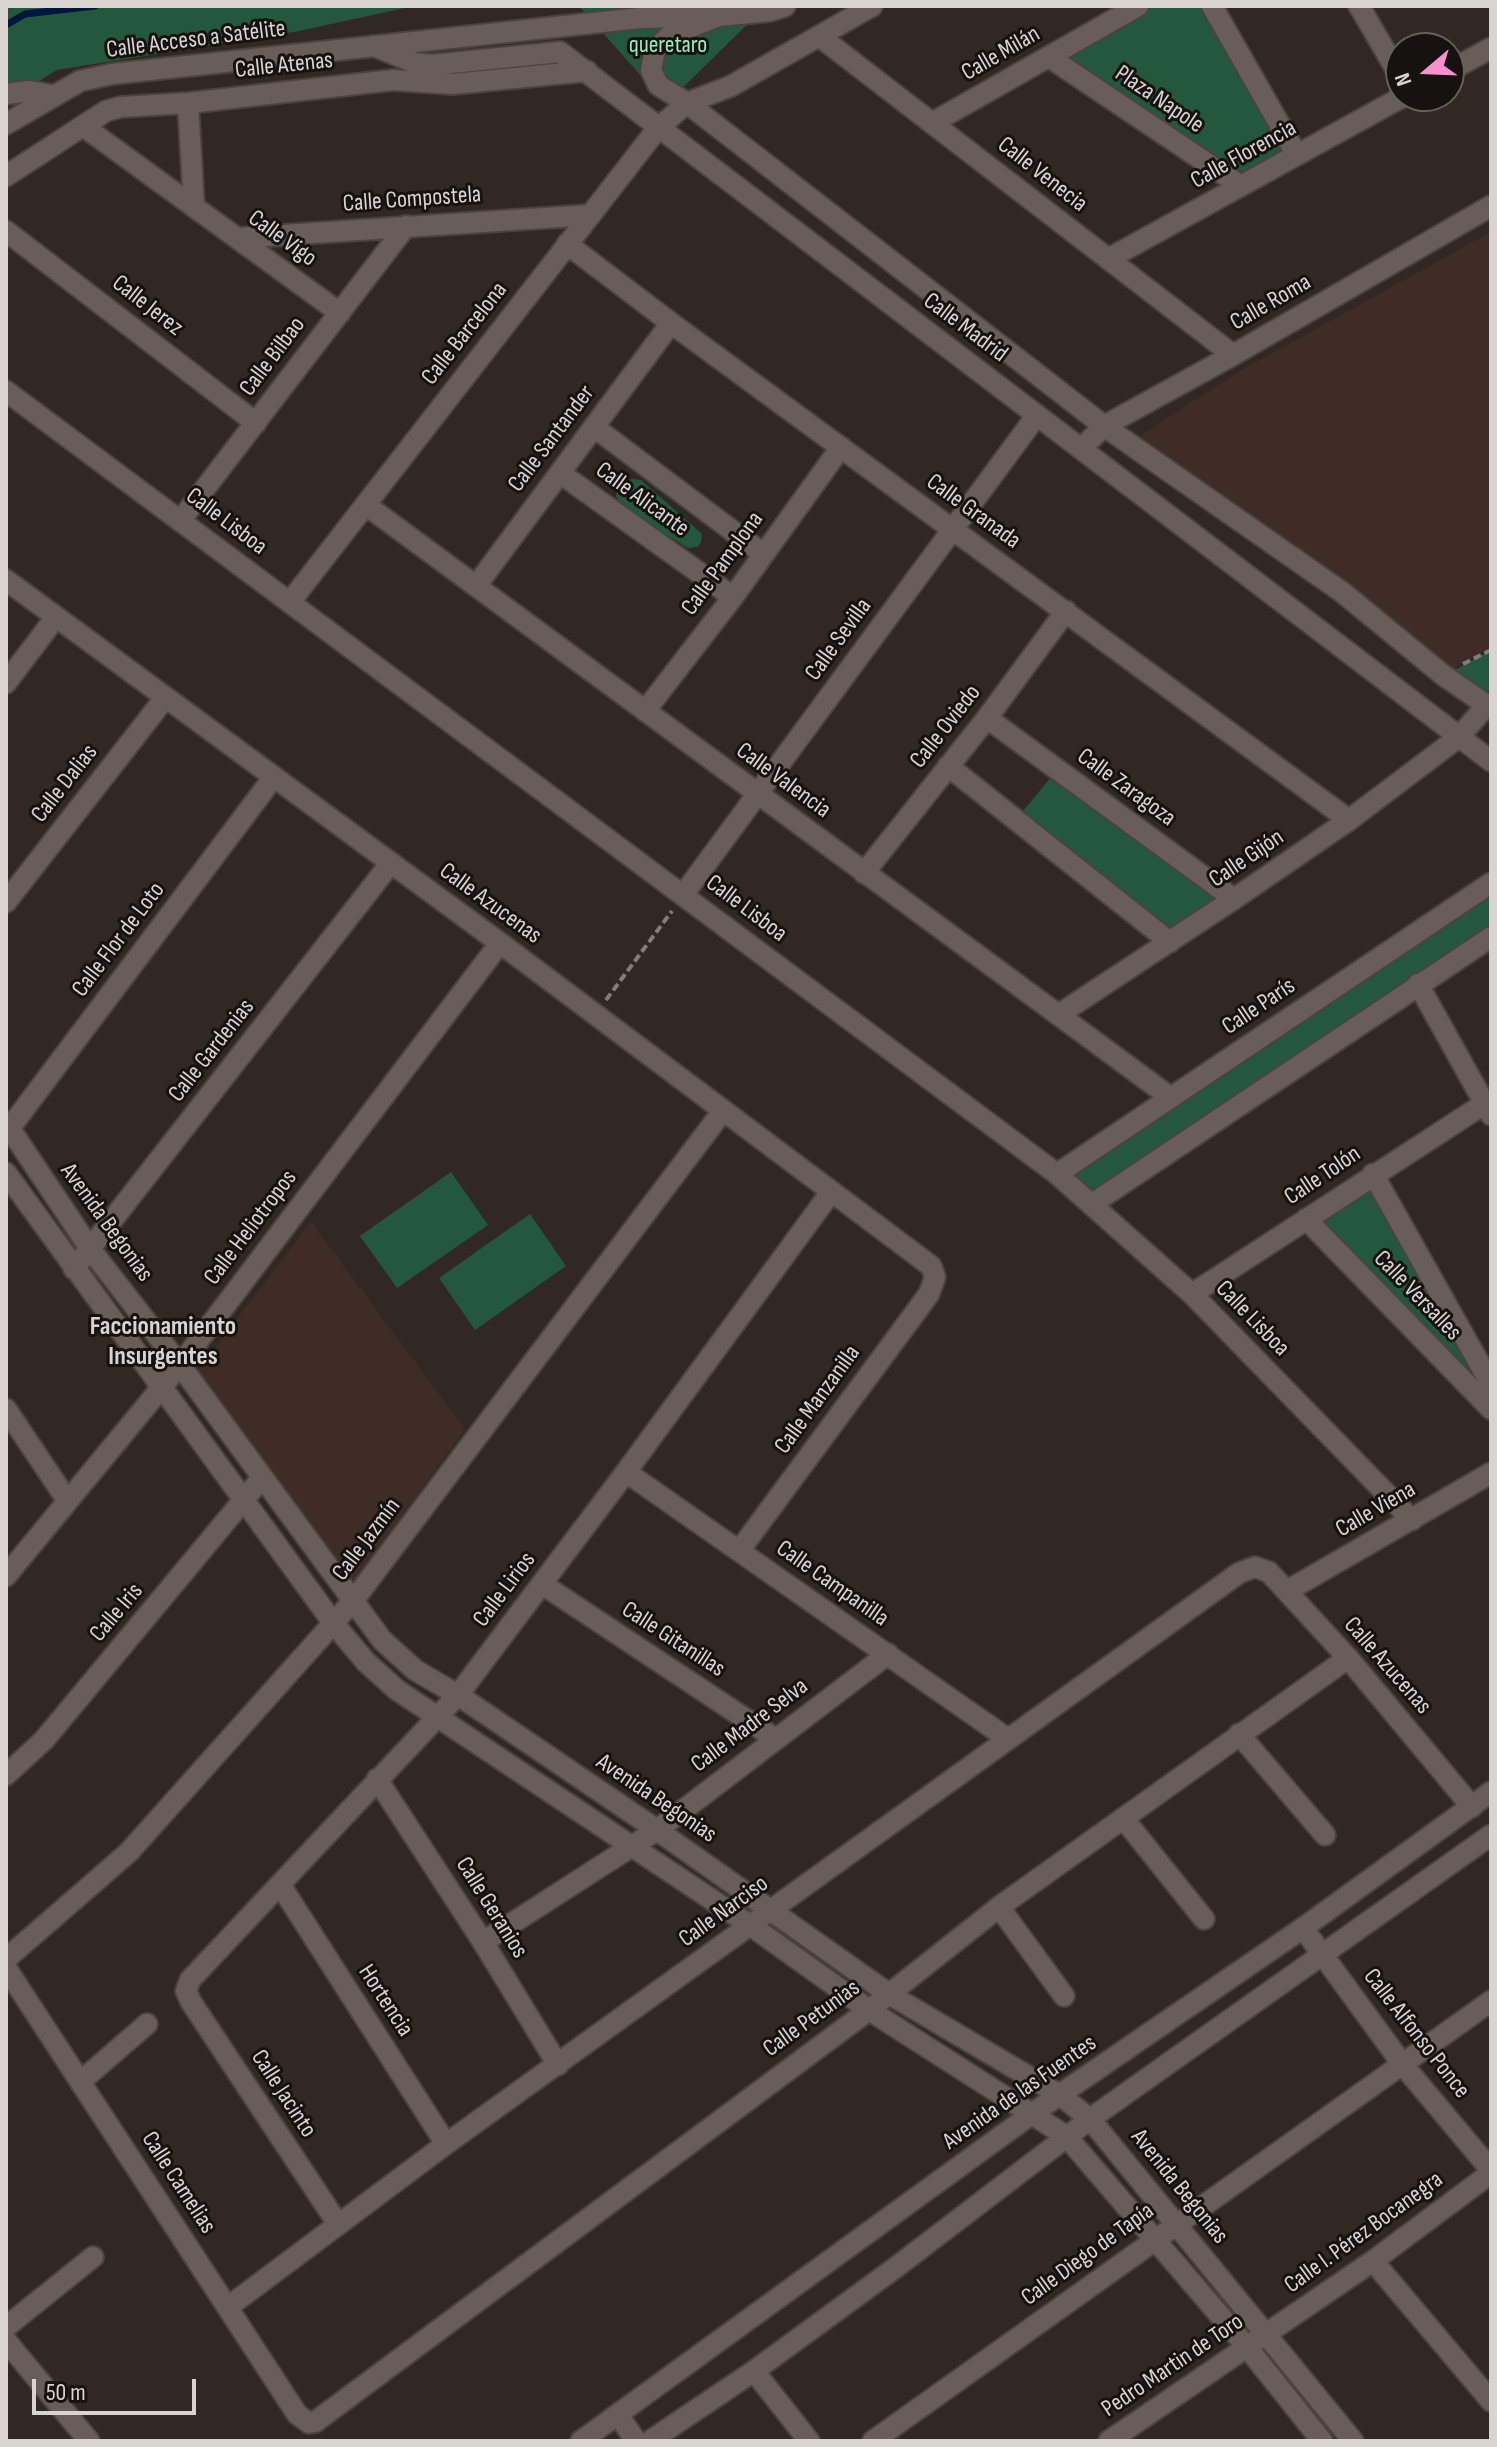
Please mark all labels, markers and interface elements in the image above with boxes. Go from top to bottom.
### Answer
street label: Calle Acceso a Satélite [105,15,287,65]
street label: Calle Milán [957,20,1045,88]
park label: queretaro [629,32,707,60]
north arrow [1385,32,1465,112]
street label: Calle Atenas [234,47,334,85]
street label: Plaza Napole [1109,60,1209,140]
text: N [1389,69,1418,89]
street label: Calle Florencia [1186,114,1302,196]
street label: Calle Venecia [991,131,1093,219]
street label: Calle Compostela [342,181,482,219]
street label: Calle Vigo [242,205,322,273]
street label: Calle Roma [1226,268,1316,338]
street label: Calle Jerez [106,269,188,343]
street label: Calle Barcelona [416,277,514,391]
street label: Calle Madrid [917,287,1013,369]
street label: Calle Bilbao [234,312,312,402]
street label: Calle Santander [503,380,601,498]
street label: Calle Alicante [590,456,694,544]
street label: Calle Granada [920,468,1026,556]
street label: Calle Lisboa [180,482,272,562]
street label: Calle Pamplona [676,507,770,621]
street label: Calle Sevilla [800,593,878,687]
street label: Calle Oviedo [904,679,988,775]
street label: Calle Valencia [730,737,836,825]
street label: Calle Dalias [26,739,104,829]
street label: Calle Zaragoza [1071,743,1181,833]
street label: Calle Gijón [1204,824,1290,894]
street label: Calle Azucenas [433,857,547,951]
street label: Calle Lisboa [700,869,792,949]
street label: Calle Flor de Loto [67,877,171,1003]
street label: Calle París [1217,972,1301,1042]
street label: Calle Gardenias [163,994,261,1108]
street label: Calle Tolón [1279,1140,1367,1212]
street label: Avenida Begonias [54,1158,158,1288]
street label: Calle Heliotropos [198,1165,304,1291]
street label: Calle Versalles [1367,1245,1467,1347]
street label: Calle Lisboa [1209,1275,1295,1363]
district label: Faccionamiento Insurgentes [90,1311,236,1372]
street label: Calle Manzanilla [769,1340,867,1460]
street label: Calle Viena [1331,1476,1421,1544]
street label: Calle Jazmín [327,1493,407,1587]
street label: Calle Campanilla [770,1535,894,1633]
street label: Calle Lirios [468,1547,542,1633]
street label: Calle Iris [84,1578,150,1648]
street label: Calle Gitanillas [616,1596,730,1684]
street label: Calle Azucenas [1337,1612,1437,1720]
street label: Calle Madre Selva [686,1673,814,1779]
street label: Avenida Begonias [590,1748,722,1850]
street label: Calle Geranios [449,1852,533,1964]
street label: Calle Narciso [674,1870,774,1954]
street label: Hortencia [351,1960,419,2042]
street label: Calle Alfonso Ponce [1356,1963,1476,2105]
street label: Calle Petunias [758,1974,866,2064]
street label: Avenida de las Fuentes [938,2029,1102,2157]
street label: Calle Jacinto [244,2045,322,2143]
street label: Avenida Begonias [1124,2124,1234,2250]
street label: Calle Camelias [134,2127,222,2239]
street label: Calle I. Pérez Bocanegra [1279,2166,1449,2300]
street label: Calle Diego de Tapía [1016,2197,1160,2313]
street label: Pedro Martin de Toro [1097,2308,1249,2424]
scale bar [36,2363,200,2413]
text: 50 m [46,2378,86,2407]

